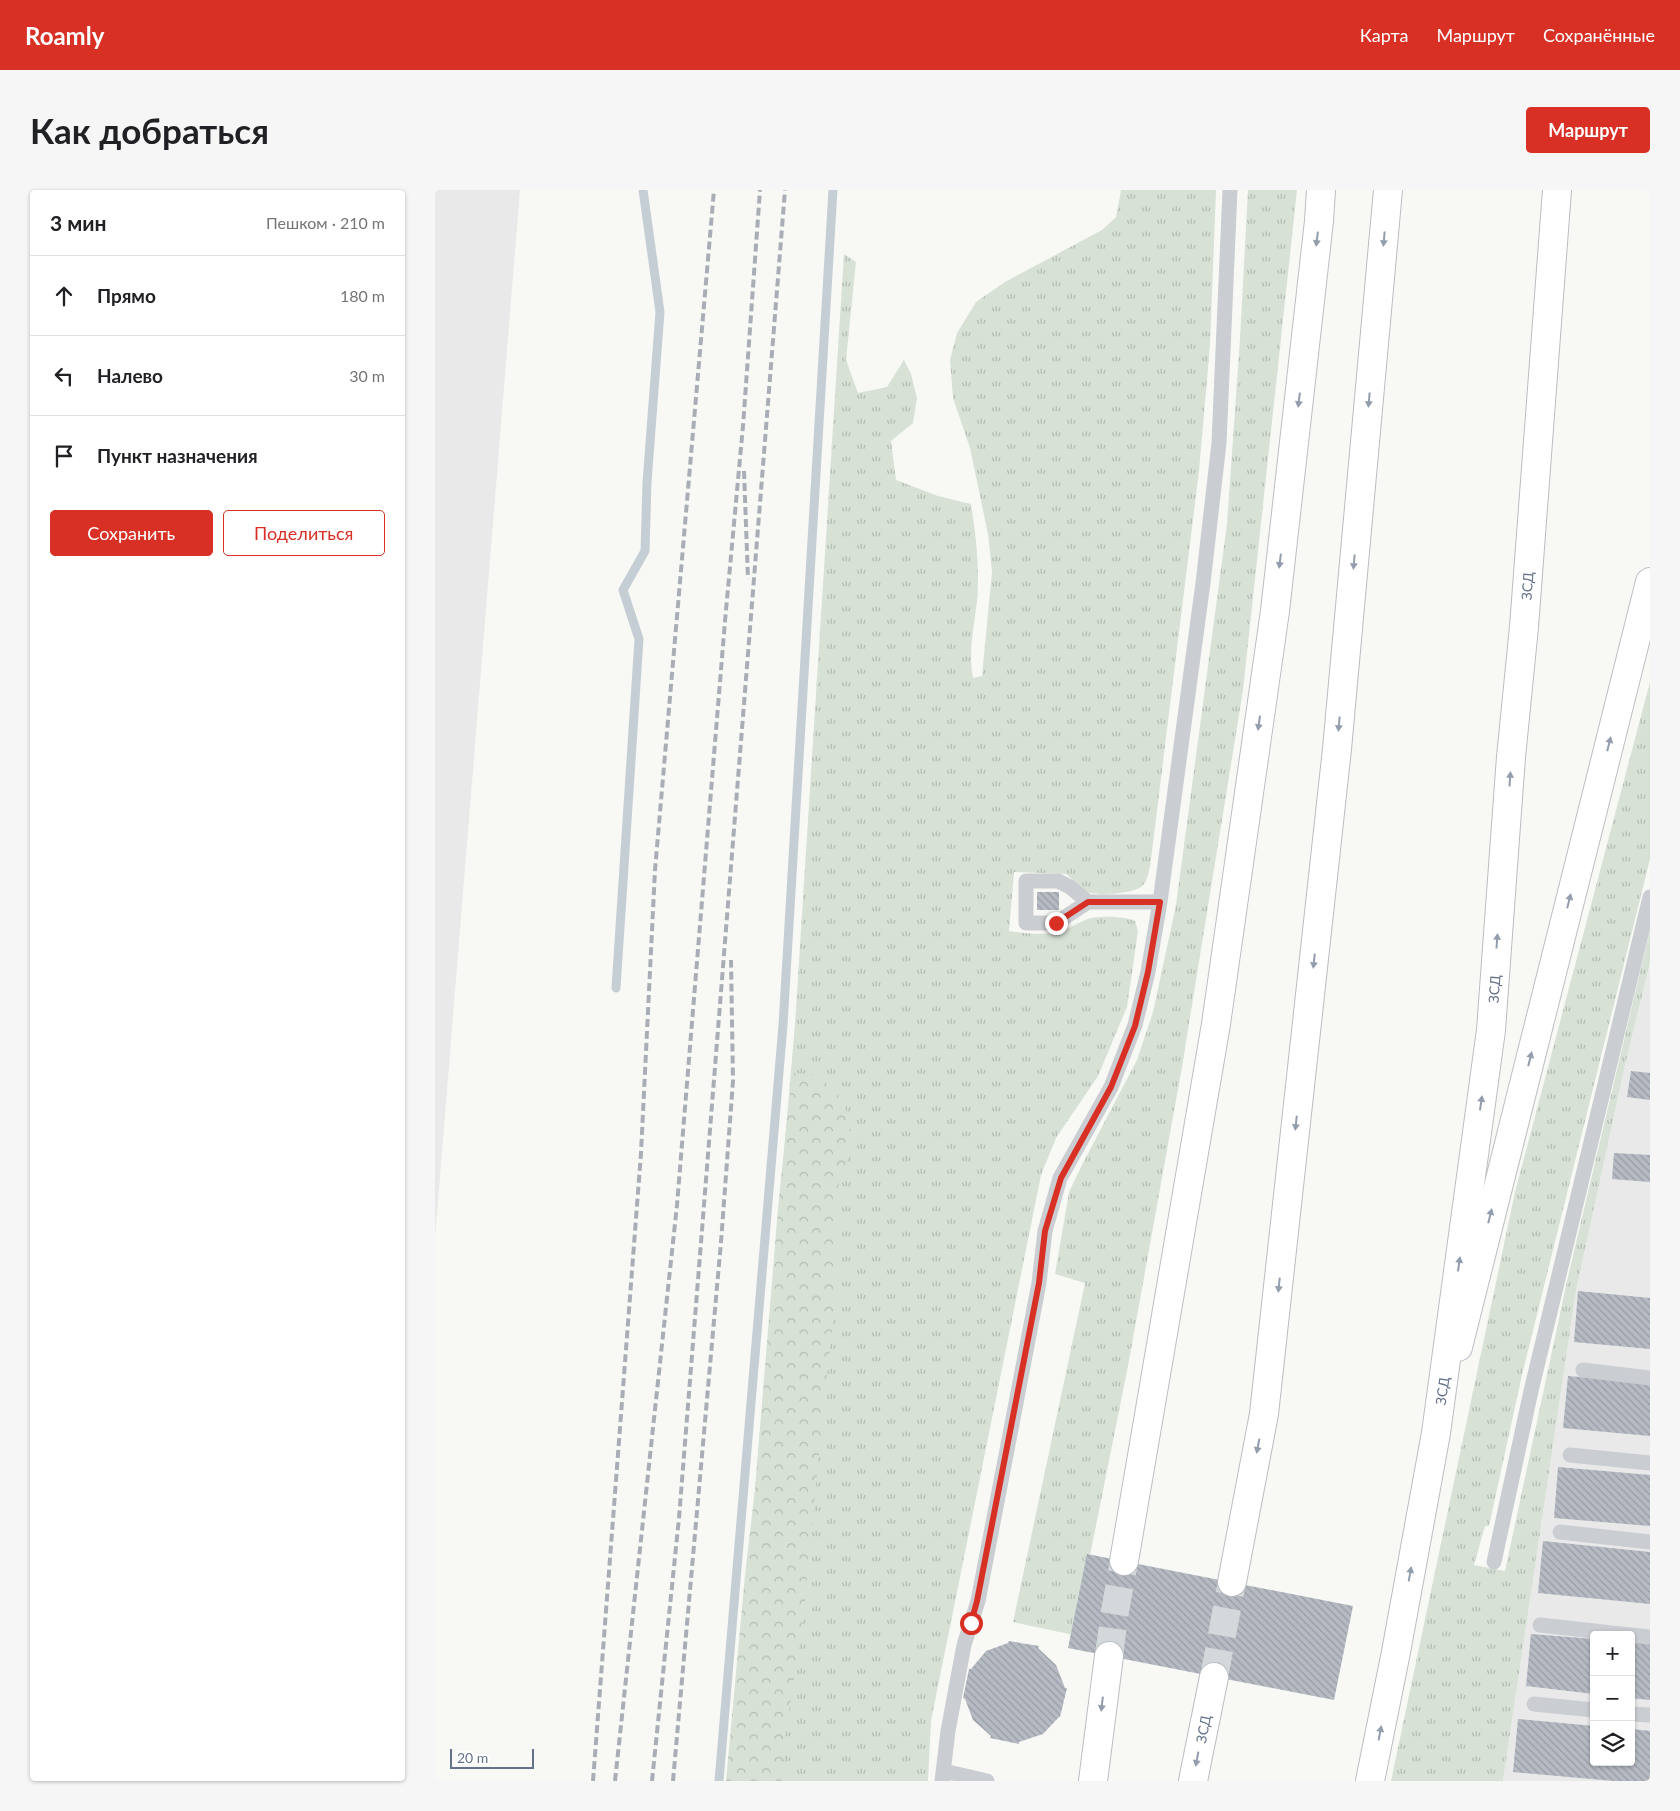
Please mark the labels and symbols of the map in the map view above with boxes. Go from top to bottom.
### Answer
one-way arrow [1313,231,1321,247]
one-way arrow [1380,231,1388,247]
one-way arrow [1295,392,1303,408]
one-way arrow [1365,393,1373,409]
one-way arrow [1276,554,1284,570]
one-way arrow [1350,554,1358,570]
street label: ЗСД [1518,571,1536,601]
one-way arrow [1255,715,1263,731]
one-way arrow [1335,716,1343,732]
one-way arrow [1605,736,1613,751]
one-way arrow [1506,771,1514,787]
one-way arrow [1565,894,1573,909]
route end [1045,912,1068,935]
one-way arrow [1494,933,1502,949]
one-way arrow [1310,954,1318,970]
street label: ЗСД [1485,974,1503,1004]
one-way arrow [1526,1051,1534,1066]
one-way arrow [1477,1094,1485,1110]
one-way arrow [1292,1115,1300,1131]
one-way arrow [1486,1209,1494,1224]
one-way arrow [1455,1255,1463,1271]
one-way arrow [1275,1277,1283,1293]
street label: ЗСД [1432,1376,1452,1406]
one-way arrow [1254,1438,1262,1454]
one-way arrow [1407,1565,1415,1581]
route start [960,1612,983,1635]
one-way arrow [1098,1697,1106,1713]
street label: ЗСД [1192,1713,1214,1745]
one-way arrow [1376,1725,1384,1741]
scale bar [450,1746,534,1769]
one-way arrow [1193,1751,1201,1767]

